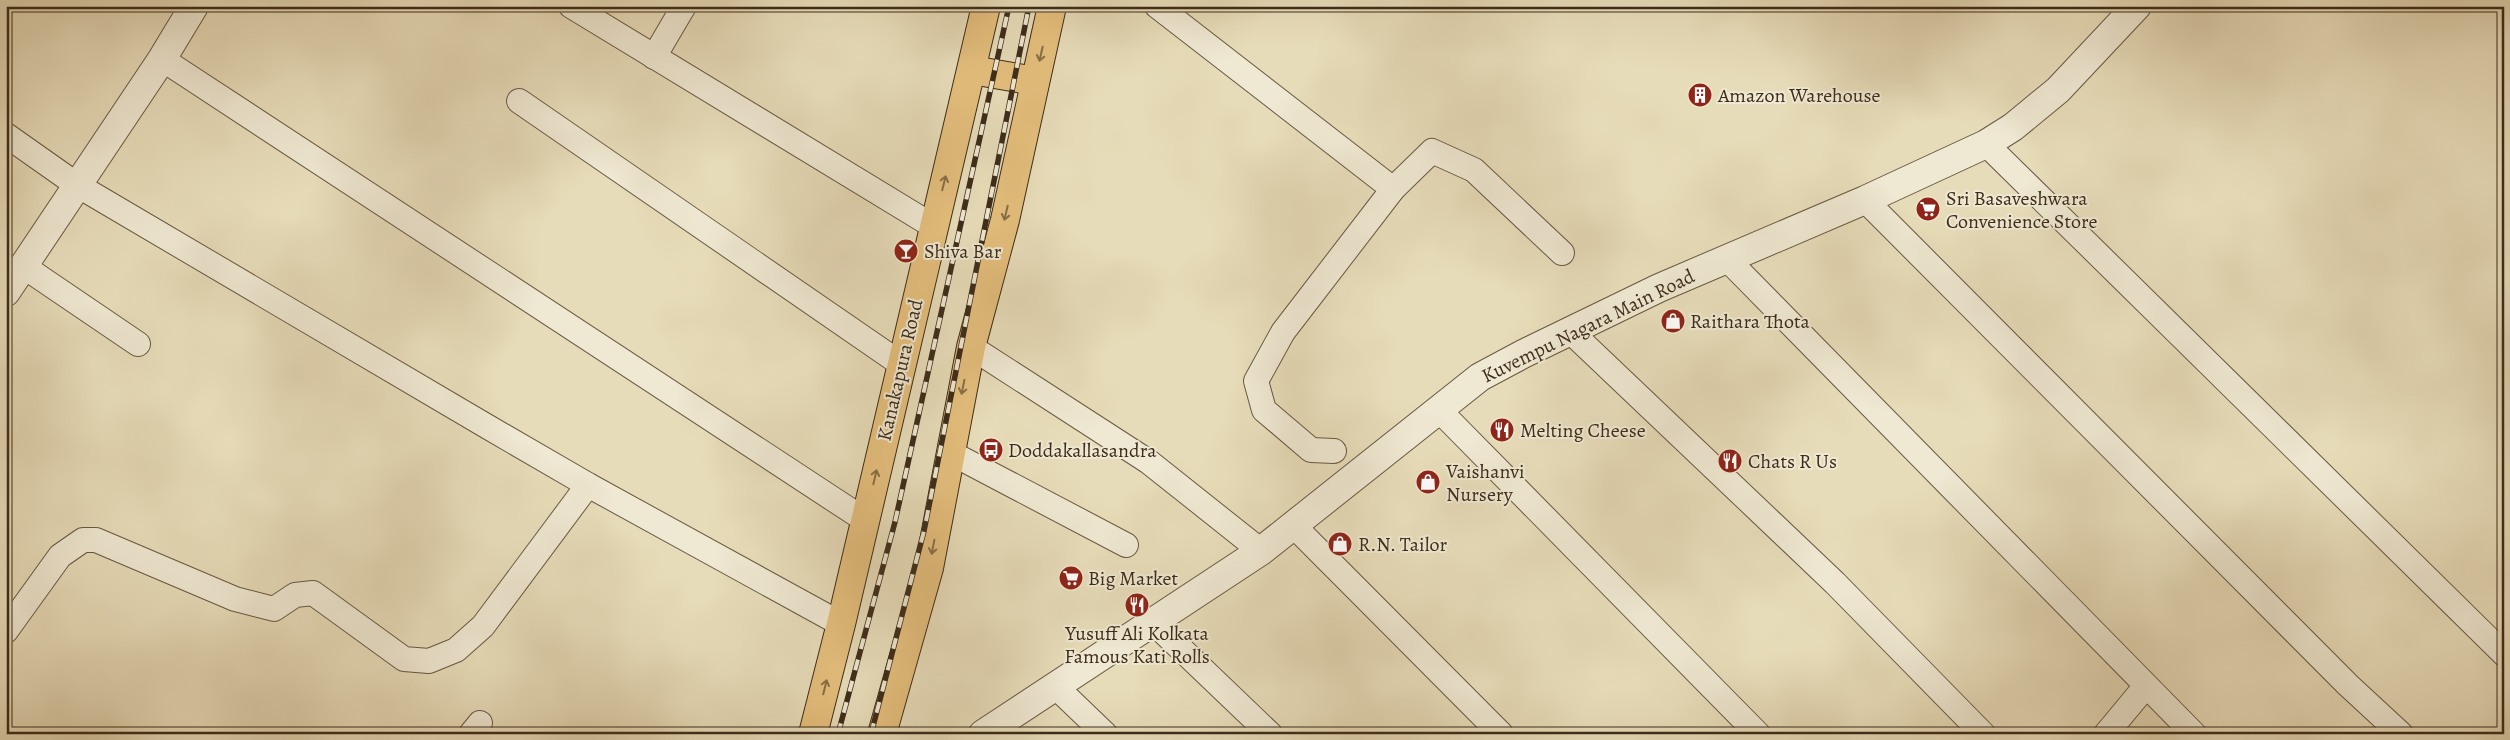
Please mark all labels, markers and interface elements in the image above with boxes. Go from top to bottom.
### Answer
one-way arrow [1036,45,1045,61]
building icon: Amazon Warehouse [1687,82,1713,108]
place label: Amazon Warehouse [1717,82,1881,109]
one-way arrow [939,175,949,191]
place label: Sri Basaveshwara Convenience Store [1946,185,2097,235]
supermarket icon: Sri Basaveshwara Convenience Store [1915,196,1941,222]
one-way arrow [1001,204,1011,220]
bar icon: Shiva Bar [893,238,919,264]
place label: Shiva Bar [924,238,1002,265]
street label: Kuvempu Nagara Main Road [1477,262,1699,389]
street label: Kanakapura Road [871,296,929,443]
shop icon: Raithara Thota [1660,308,1686,334]
place label: Raithara Thota [1690,308,1810,335]
one-way arrow [958,379,967,395]
restaurant icon: Melting Cheese [1489,417,1515,443]
place label: Melting Cheese [1520,417,1646,444]
bus stop icon: Doddakallasandra [978,437,1004,463]
place label: Doddakallasandra [1008,437,1157,464]
restaurant icon: Chats R Us [1717,448,1743,474]
place label: Chats R Us [1748,448,1837,475]
place label: Vaishanvi Nursery [1445,458,1525,508]
shop icon: Vaishanvi Nursery [1415,469,1441,495]
one-way arrow [871,470,880,486]
shop icon: R.N. Tailor [1327,531,1353,557]
place label: R.N. Tailor [1358,531,1447,558]
one-way arrow [928,538,937,554]
supermarket icon: Big Market [1058,565,1084,591]
place label: Big Market [1088,565,1179,592]
restaurant icon: Yusuff Ali Kolkata Famous Kati Rolls [1124,592,1150,618]
place label: Yusuff Ali Kolkata Famous Kati Rolls [1064,620,1210,670]
one-way arrow [821,679,831,695]

